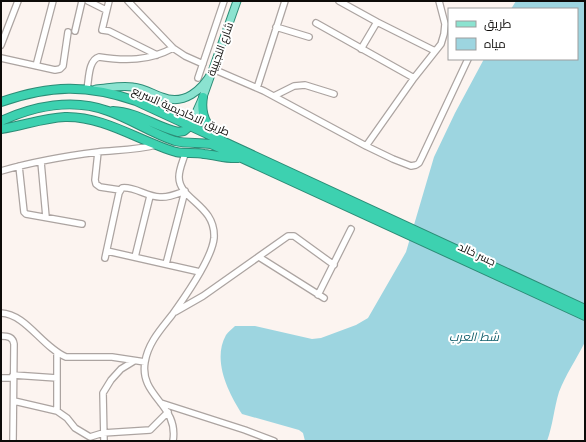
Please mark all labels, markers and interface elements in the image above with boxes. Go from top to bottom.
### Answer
legend [448,8,578,60]
text: طريق [484,17,512,31]
street label: شارع النجيبية [205,21,237,78]
text: مياه [484,37,506,51]
street label: طريق الاكاديمية السريع [130,84,232,140]
street label: جسر خالد [456,240,498,269]
water label: شط العرب [449,330,500,344]

